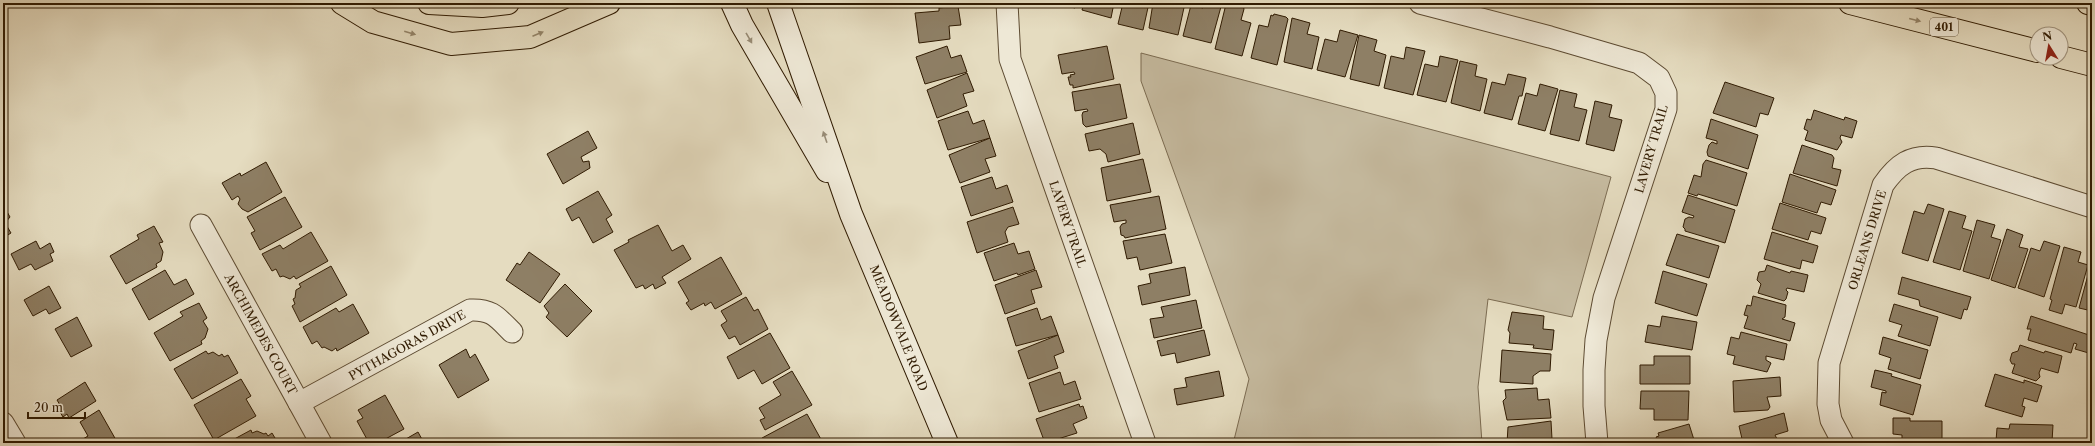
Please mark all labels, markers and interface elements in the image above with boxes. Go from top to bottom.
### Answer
one-way arrow [1909,17,1922,23]
road number: 401 [1930,18,1958,36]
north arrow [2029,26,2069,66]
text: N [2041,28,2054,44]
one-way arrow [404,30,417,36]
one-way arrow [532,30,544,36]
one-way arrow [746,32,753,44]
street label: LAVERY TRAIL [1631,103,1671,195]
one-way arrow [822,131,828,143]
street label: LAVERY TRAIL [1046,179,1090,270]
street label: ORLEANS DRIVE [1845,188,1889,292]
street label: MEADOWVALE ROAD [867,263,931,393]
street label: ARCHIMEDES COURT [221,270,301,397]
street label: PYTHAGORAS DRIVE [346,307,468,383]
scale bar [28,394,85,420]
text: 20 m [34,400,63,415]

